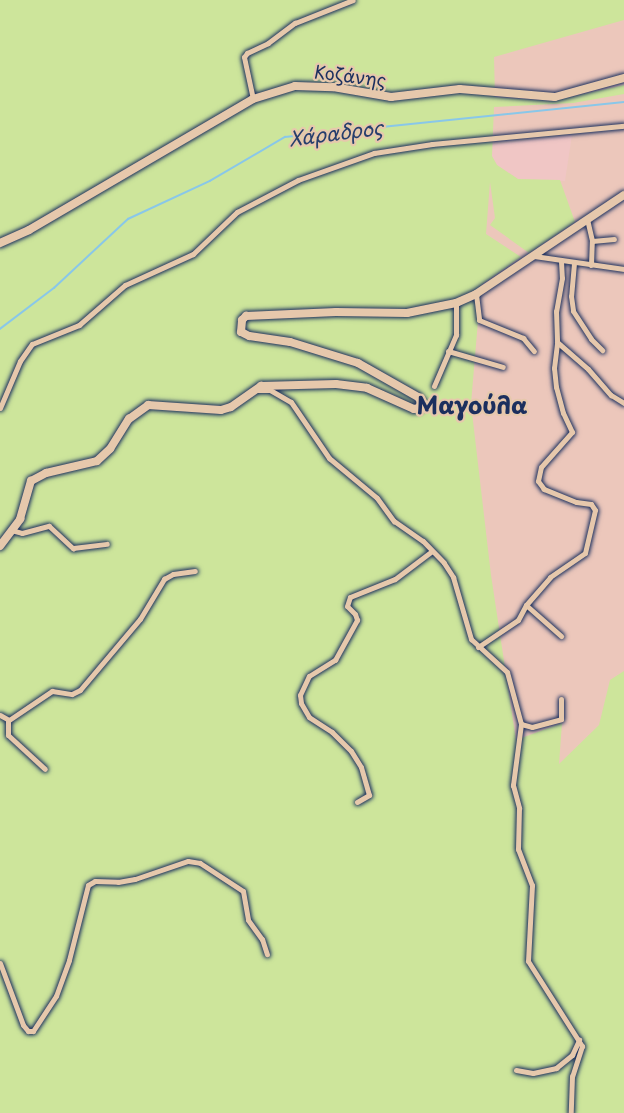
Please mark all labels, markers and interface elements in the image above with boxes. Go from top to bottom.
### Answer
street label: Κοζάνης [313,61,387,91]
water label: Χάραδρος [288,115,384,151]
district label: Μαγούλα [417,391,527,419]

